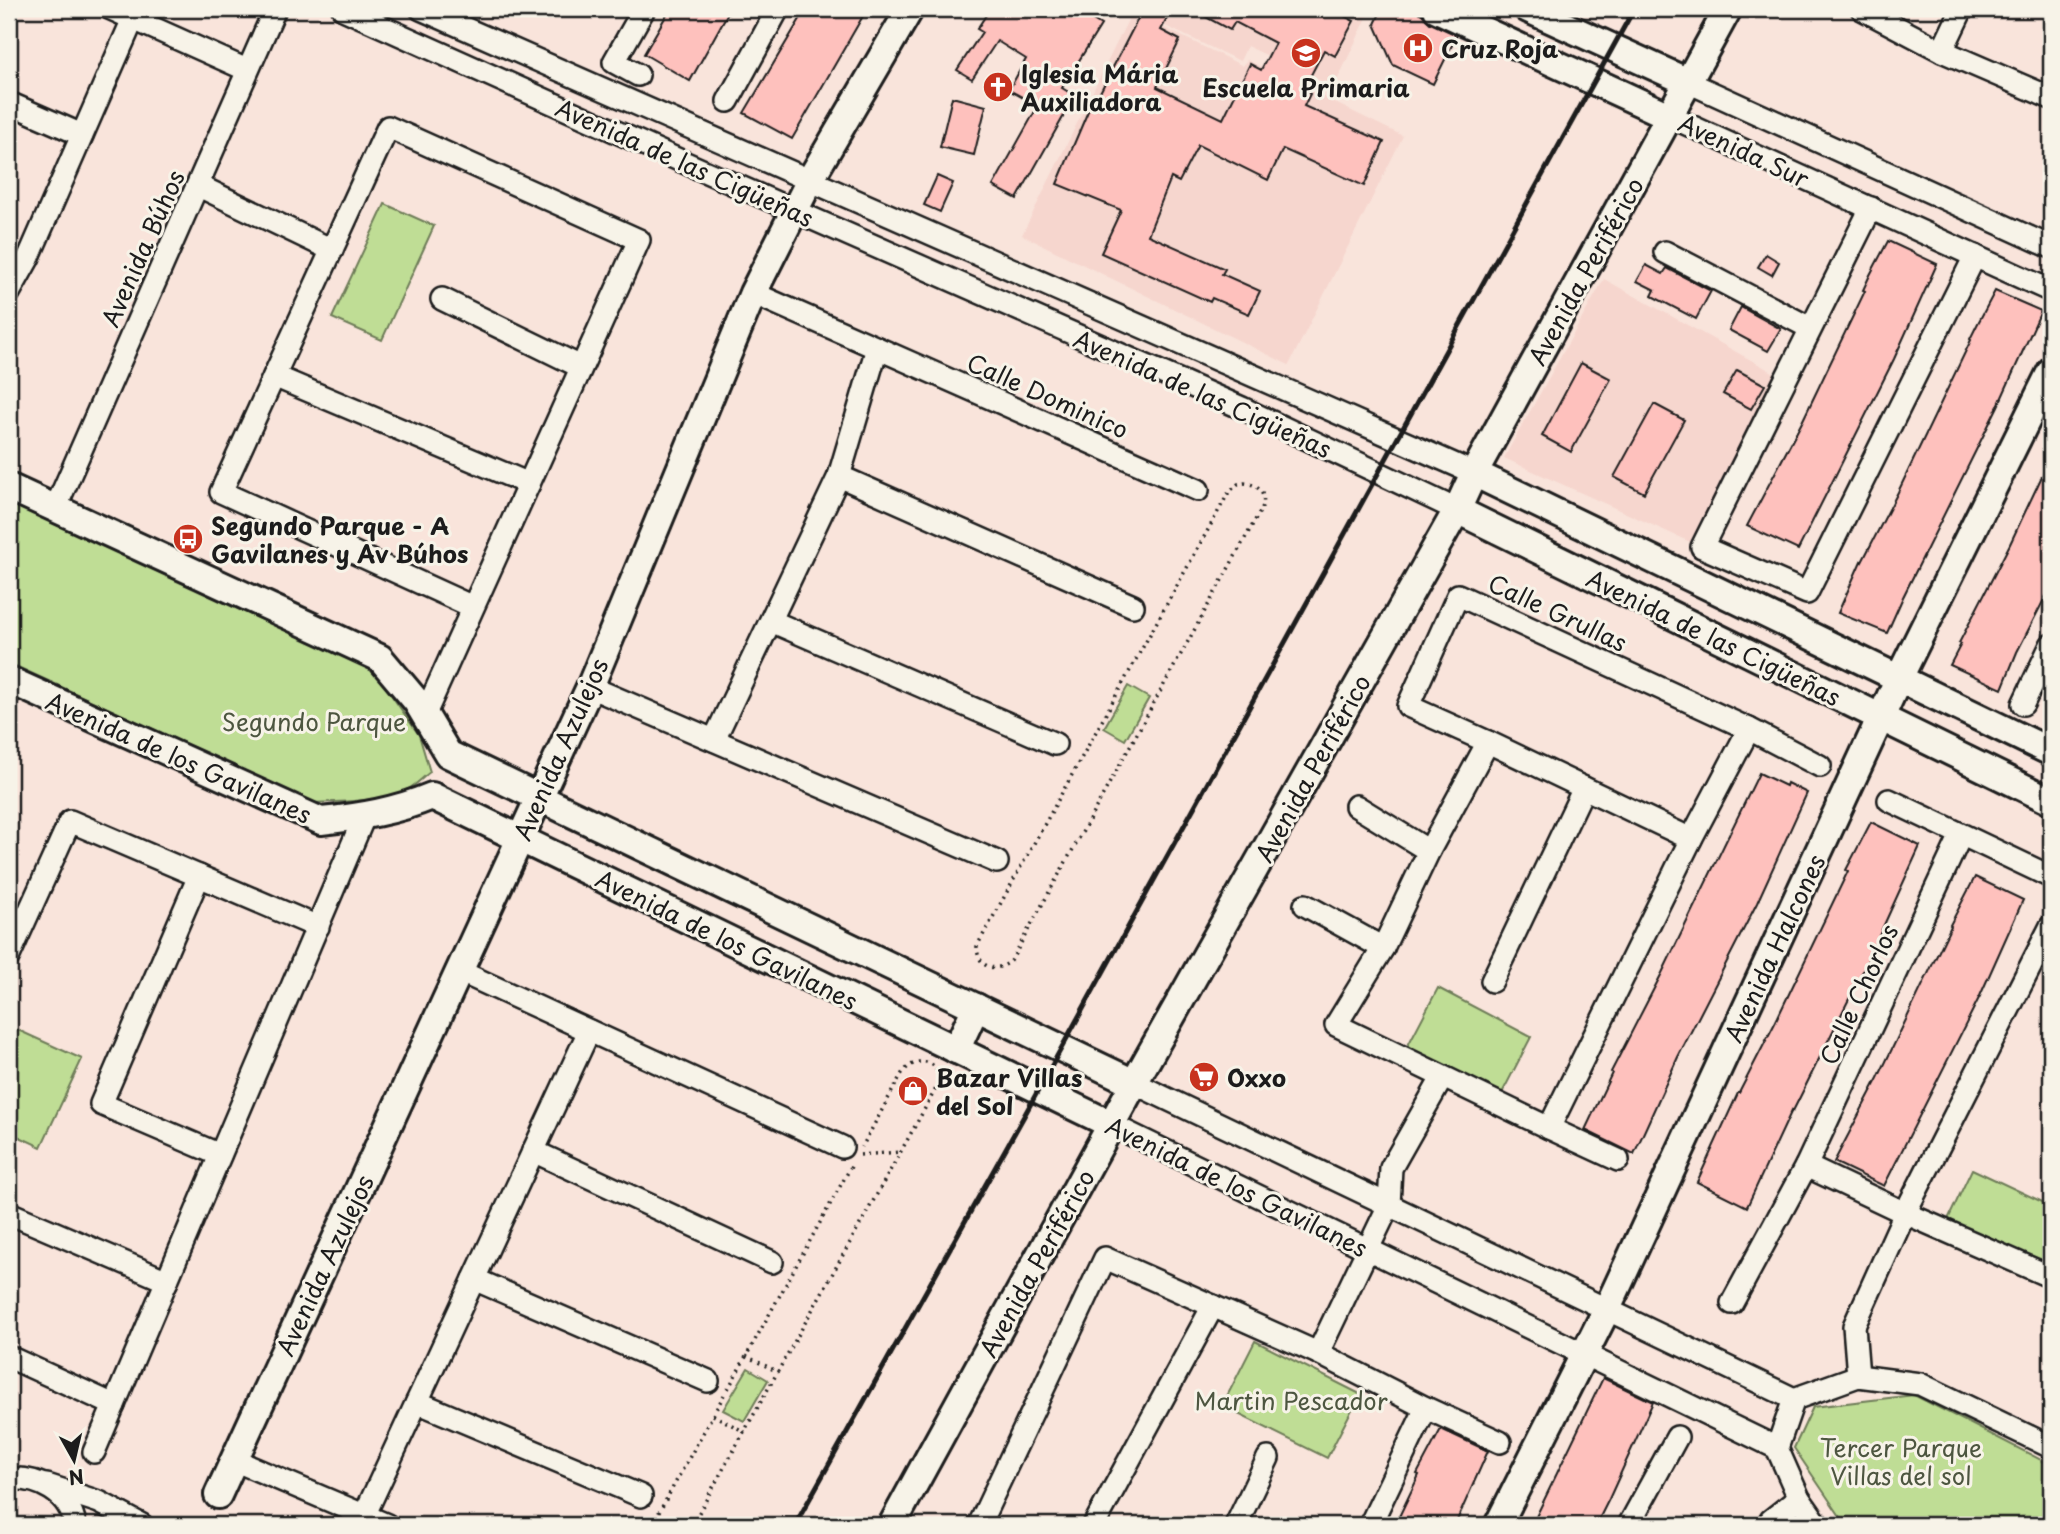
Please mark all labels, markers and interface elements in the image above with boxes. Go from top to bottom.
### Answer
place label: Cruz Roja [1441,30,1559,66]
hospital icon: Cruz Roja [1401,31,1435,65]
school or university icon: Escuela Primaria [1289,36,1323,70]
place label: Iglesia Mária Auxiliadora [1021,55,1178,119]
place label: Escuela Primaria [1202,69,1410,105]
church icon: Iglesia Mária Auxiliadora [981,70,1015,104]
street label: Avenida de las Cigüeñas [550,89,820,235]
street label: Avenida Sur [1673,104,1816,196]
street label: Avenida Búhos [91,164,193,332]
street label: Avenida Periférico [1518,171,1652,371]
street label: Avenida de las Cigüeñas [1068,320,1338,466]
street label: Calle Dominico [961,343,1135,447]
place label: Segundo Parque - A Gavilanes y Av Búhos [211,507,469,571]
bus stop icon: Segundo Parque - A Gavilanes y Av Búhos [171,522,205,556]
street label: Avenida de las Cigüeñas [1581,560,1847,714]
street label: Calle Grullas [1483,564,1633,660]
street label: Avenida Azulejos [504,652,616,846]
street label: Avenida Periférico [1245,668,1379,868]
street label: Avenida de los Gavilanes [40,682,318,832]
park label: Segundo Parque [222,703,406,739]
street label: Avenida Halcones [1715,848,1833,1048]
street label: Avenida de los Gavilanes [590,860,864,1018]
street label: Calle Chorlos [1810,918,1906,1070]
place label: Bazar Villas del Sol [936,1059,1083,1123]
place label: Oxxo [1227,1059,1286,1095]
supermarket icon: Oxxo [1187,1060,1221,1094]
shop icon: Bazar Villas del Sol [896,1074,930,1108]
street label: Avenida de los Gavilanes [1100,1107,1374,1265]
street label: Avenida Periférico [969,1163,1103,1363]
street label: Avenida Azulejos [266,1169,382,1361]
park label: Martin Pescador [1194,1382,1388,1418]
north arrow [38,1426,108,1496]
park label: Tercer Parque Villas del sol [1820,1429,1982,1493]
text: N [67,1463,86,1493]

